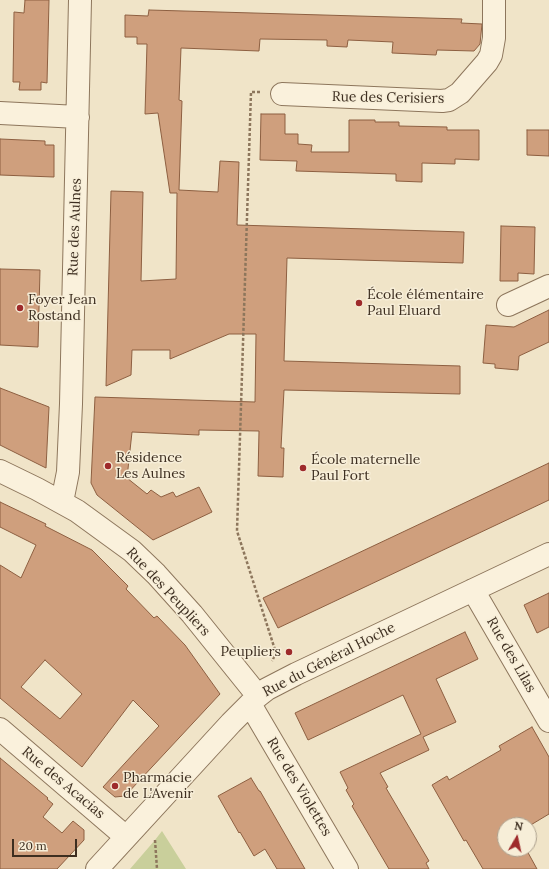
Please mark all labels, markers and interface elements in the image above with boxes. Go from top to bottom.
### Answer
street label: Rue des Cerisiers [332,89,444,107]
street label: Rue des Aulnes [65,178,85,276]
place label: École élémentaire Paul Eluard [367,287,484,320]
place label: Foyer Jean Rostand [28,292,96,324]
marker: École élémentaire Paul Eluard [354,298,364,308]
marker: Foyer Jean Rostand [15,303,25,313]
place label: Résidence Les Aulnes [116,450,185,482]
place label: École maternelle Paul Fort [311,452,420,484]
marker: Résidence Les Aulnes [103,461,113,471]
marker: École maternelle Paul Fort [298,463,308,473]
street label: Rue des Peupliers [123,544,213,640]
street label: Rue des Lilas [483,614,539,696]
street label: Rue du Général Hoche [260,619,398,701]
place label: Peupliers [220,644,281,660]
marker: Peupliers [284,647,294,657]
street label: Rue des Violettes [263,735,335,839]
street label: Rue des Acacias [18,743,108,823]
place label: Pharmacie de L'Avenir [123,770,193,802]
marker: Pharmacie de L'Avenir [110,781,120,791]
north arrow [497,817,537,857]
text: N [513,819,524,834]
scale bar [14,831,79,857]
text: 20 m [19,838,47,853]

